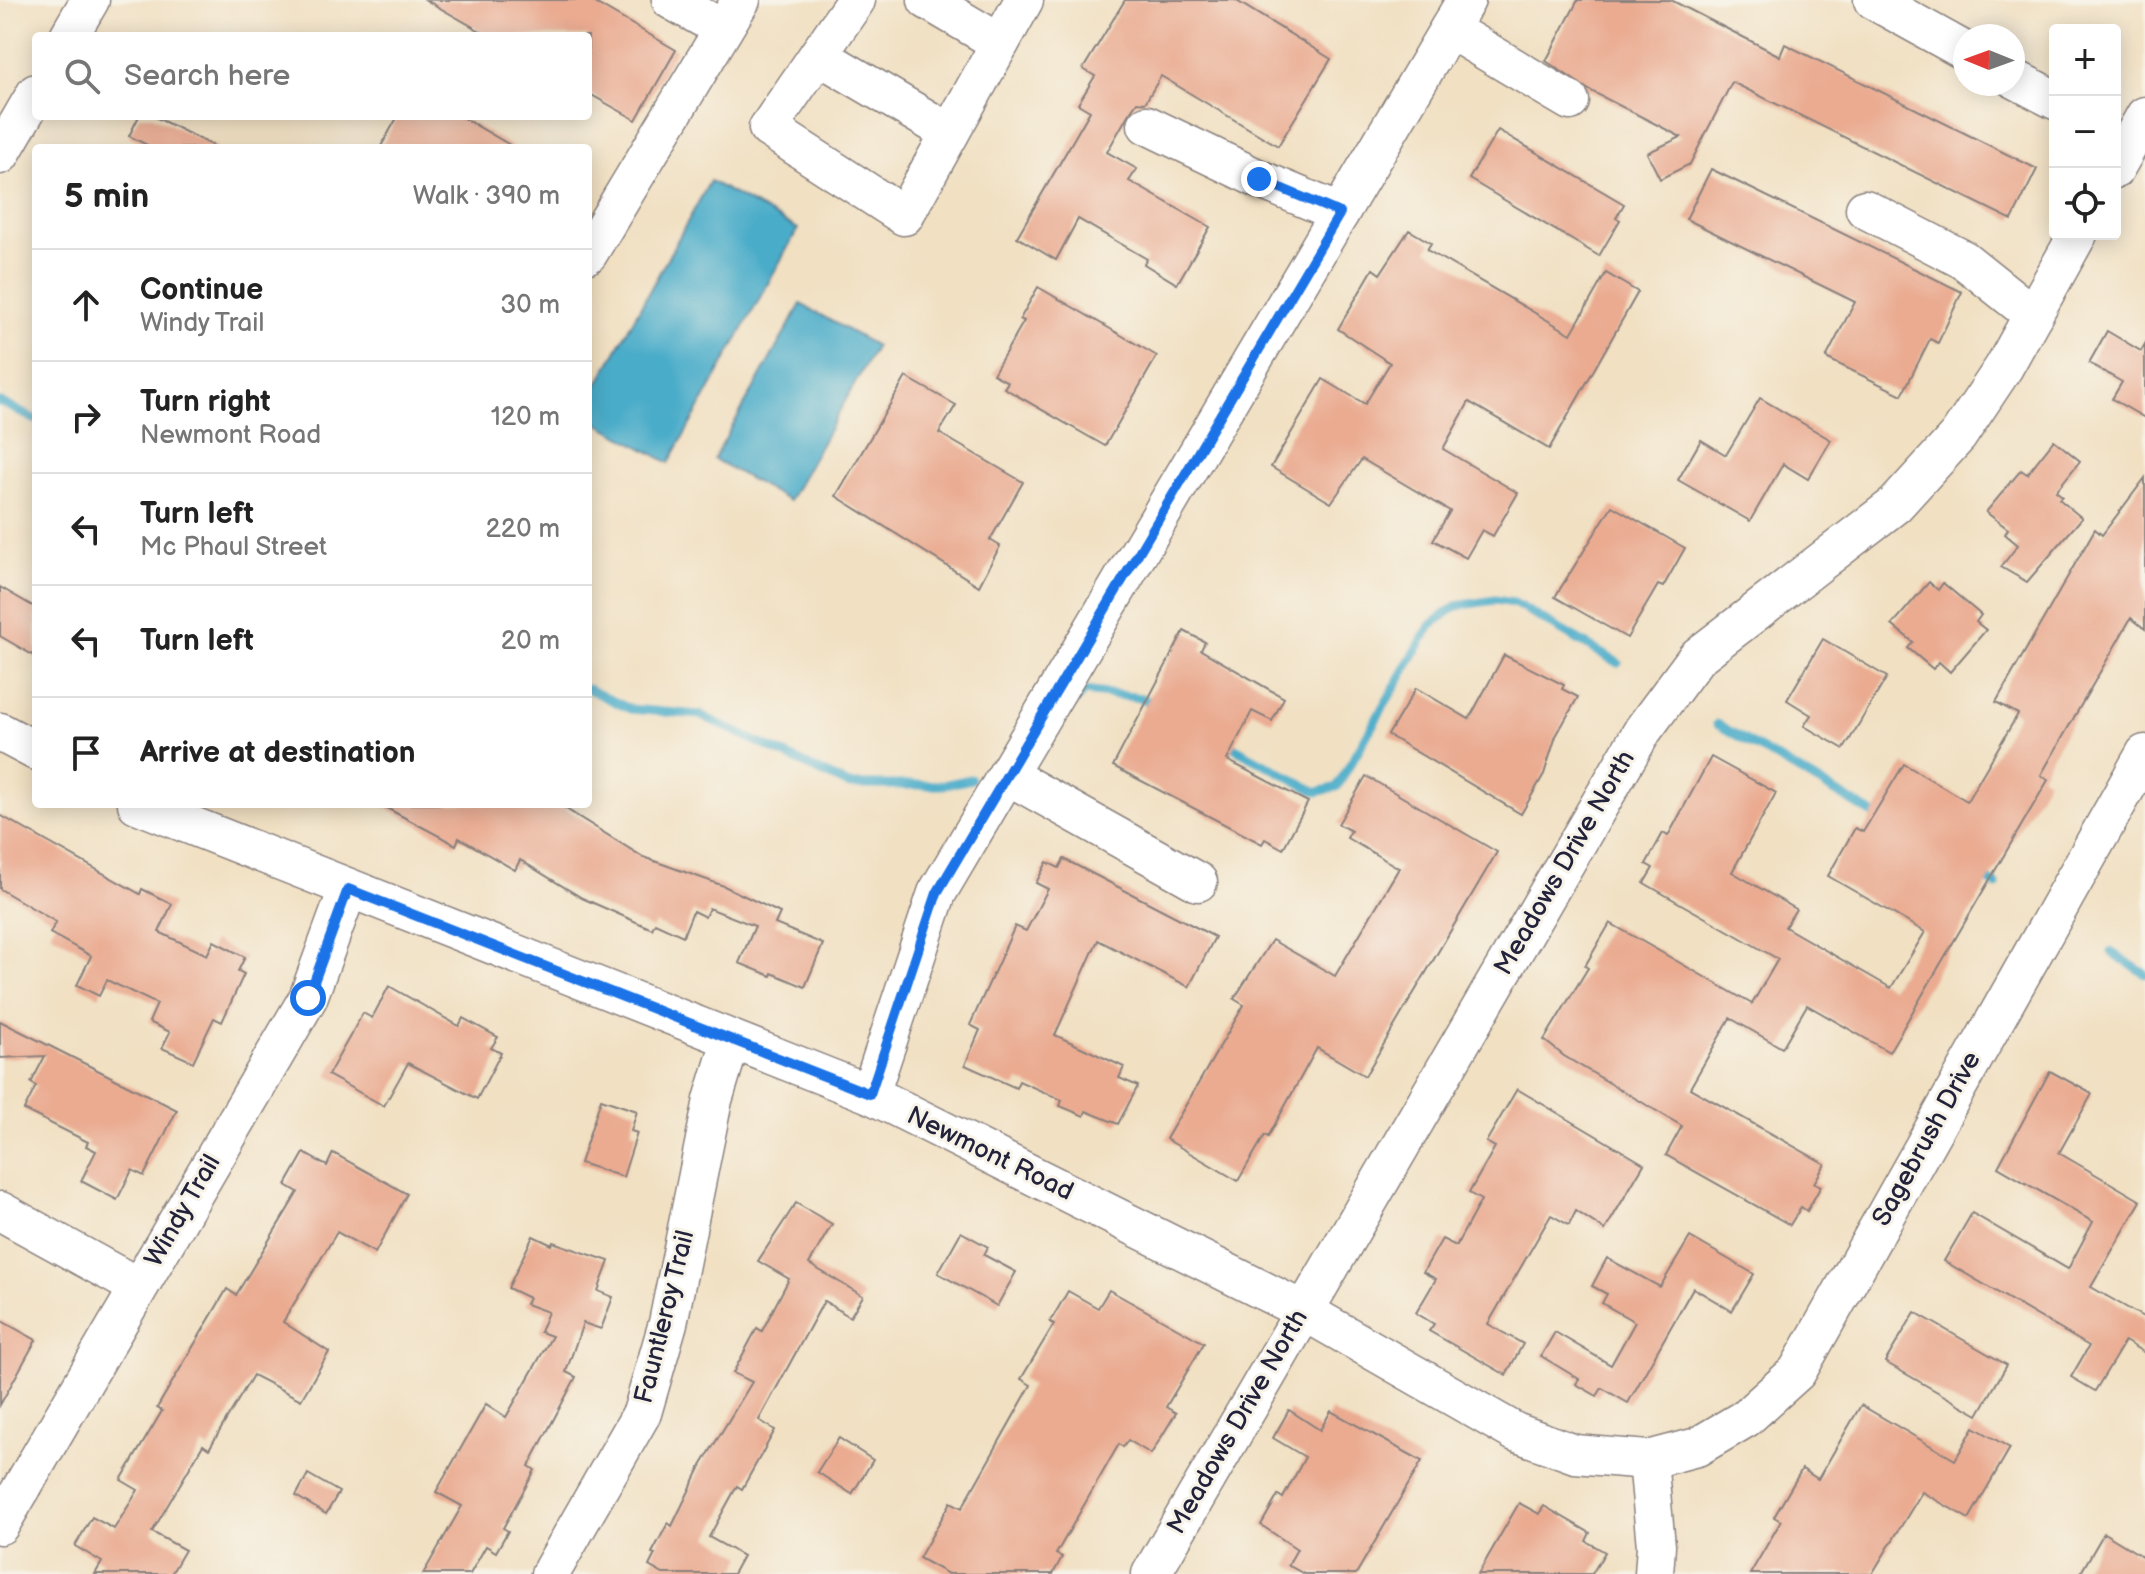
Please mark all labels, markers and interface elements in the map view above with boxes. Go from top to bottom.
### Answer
north arrow [1953,24,2025,96]
map controls [2049,24,2121,240]
button: + [2049,24,2121,96]
search box [32,32,592,120]
icon: search [60,54,104,98]
text: Search here [124,58,290,94]
button: − [2049,96,2121,168]
route end [1241,161,1277,197]
button: locate [2049,168,2121,240]
text: 5 min [64,176,149,217]
text: Walk · 390 m [413,181,560,212]
text: Continue [140,272,263,308]
icon: ahead [64,283,108,327]
text: 30 m [500,290,560,321]
text: Windy Trail [140,308,264,339]
text: Turn right [140,384,271,420]
icon: right [64,395,108,439]
text: 120 m [491,402,560,433]
text: Newmont Road [140,420,321,451]
text: Turn left [140,496,254,532]
icon: left [64,507,108,551]
text: 220 m [486,514,560,545]
text: Mc Phaul Street [140,532,327,563]
icon: left [64,619,108,663]
text: Turn left [140,623,254,659]
text: 20 m [501,626,560,657]
icon: arrive [64,731,108,775]
text: Arrive at destination [140,735,416,771]
street label: Meadows Drive North [1488,745,1642,981]
route start [290,980,326,1016]
street label: Sagebrush Drive [1866,1046,1988,1232]
street label: Newmont Road [902,1100,1078,1208]
street label: Windy Trail [139,1149,227,1273]
street label: Fauntleroy Trail [629,1227,701,1407]
street label: Meadows Drive North [1161,1304,1315,1540]

